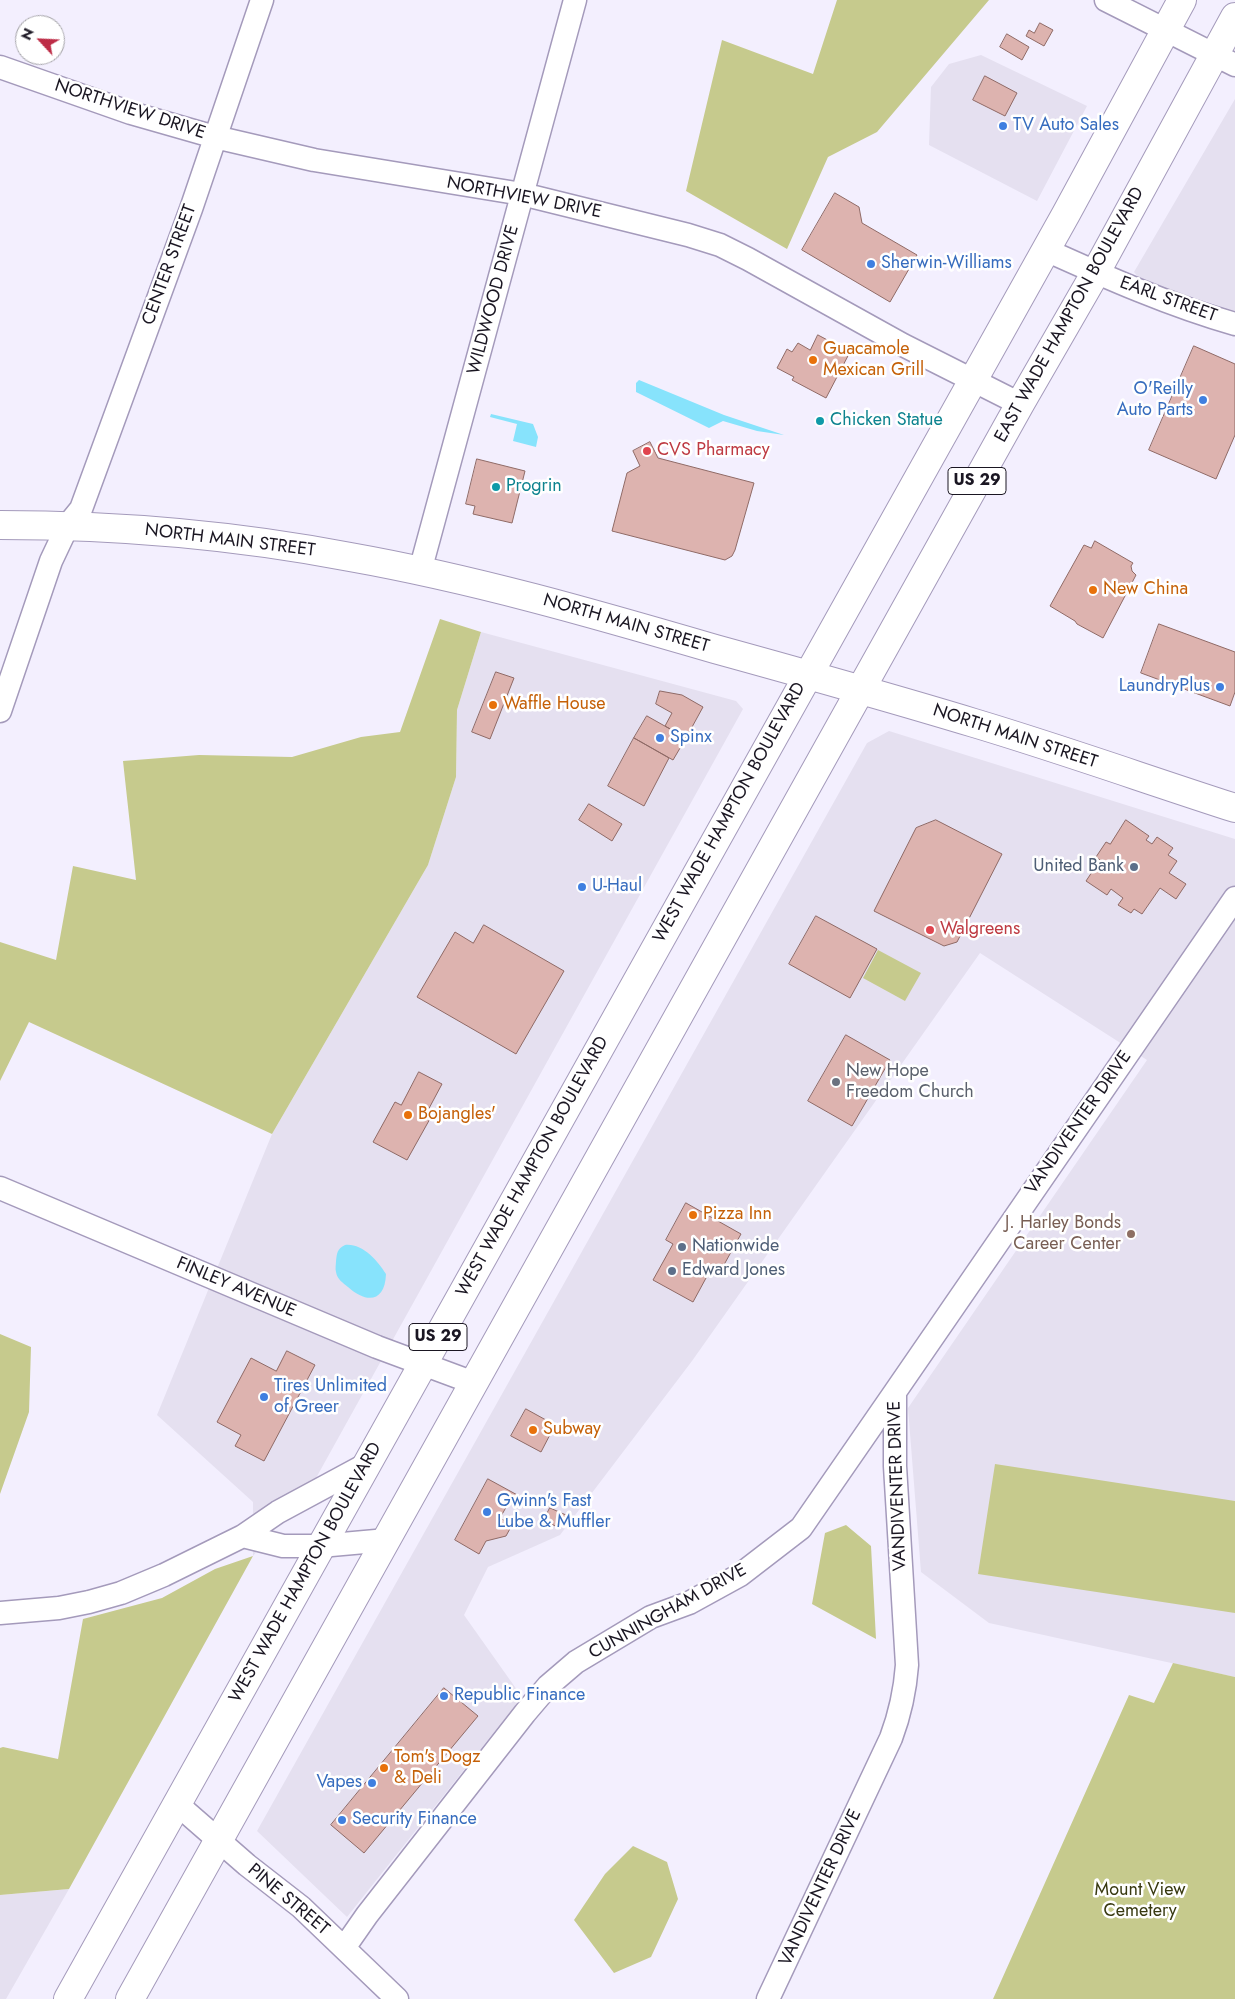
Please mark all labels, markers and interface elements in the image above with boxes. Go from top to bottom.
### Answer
north arrow [15,15,65,65]
text: N [16,25,39,43]
street label: NORTHVIEW DRIVE [52,75,208,145]
place label: TV Auto Sales [1013,115,1119,137]
marker: TV Auto Sales [997,120,1009,132]
street label: NORTHVIEW DRIVE [445,172,603,224]
street label: EAST WADE HAMPTON BOULEVARD [991,184,1149,446]
street label: CENTER STREET [138,202,202,328]
street label: WILDWOOD DRIVE [464,223,524,377]
place label: Sherwin-Williams [881,253,1012,275]
marker: Sherwin-Williams [865,258,877,270]
street label: EARL STREET [1116,272,1220,328]
place label: Guacamole Mexican Grill [823,339,924,382]
marker: Guacamole Mexican Grill [807,354,819,366]
place label: O'Reilly Auto Parts [1117,379,1193,422]
marker: O'Reilly Auto Parts [1197,394,1209,406]
place label: Chicken Statue [830,410,943,432]
marker: Chicken Statue [814,415,826,427]
place label: CVS Pharmacy [657,440,770,462]
marker: CVS Pharmacy [641,445,653,457]
road number: US 29 [948,468,1006,494]
place label: Progrin [506,476,562,498]
marker: Progrin [490,481,502,493]
street label: NORTH MAIN STREET [144,520,316,562]
place label: New China [1103,579,1188,601]
marker: New China [1087,584,1099,596]
street label: NORTH MAIN STREET [541,590,711,658]
place label: LaundryPlus [1119,676,1210,698]
street label: WEST WADE HAMPTON BOULEVARD [649,679,811,947]
marker: LaundryPlus [1214,681,1226,693]
place label: Waffle House [503,694,605,716]
marker: Waffle House [487,699,499,711]
street label: NORTH MAIN STREET [930,700,1100,774]
place label: Spinx [670,727,712,749]
marker: Spinx [654,732,666,744]
place label: United Bank [1033,856,1124,878]
marker: United Bank [1128,861,1140,873]
place label: U-Haul [592,876,642,898]
marker: U-Haul [576,881,588,893]
place label: Walgreens [940,919,1020,941]
marker: Walgreens [924,924,936,936]
street label: WEST WADE HAMPTON BOULEVARD [452,1033,614,1301]
street label: VANDIVENTER DRIVE [1021,1047,1137,1199]
place label: New Hope Freedom Church [846,1061,974,1104]
marker: New Hope Freedom Church [830,1076,842,1088]
place label: Bojangles' [418,1104,496,1126]
marker: Bojangles' [402,1109,414,1121]
place label: Pizza Inn [703,1204,772,1226]
marker: Pizza Inn [687,1209,699,1221]
place label: J. Harley Bonds Career Center [1005,1213,1121,1256]
marker: J. Harley Bonds Career Center [1125,1228,1137,1240]
place label: Nationwide [692,1236,779,1258]
marker: Nationwide [676,1241,688,1253]
street label: FINLEY AVENUE [173,1253,299,1323]
place label: Edward Jones [682,1260,785,1282]
marker: Edward Jones [666,1265,678,1277]
road number: US 29 [409,1324,467,1350]
place label: Tires Unlimited of Greer [274,1376,387,1418]
marker: Tires Unlimited of Greer [258,1391,270,1403]
street label: VANDIVENTER DRIVE [884,1400,912,1572]
place label: Subway [543,1419,601,1441]
marker: Subway [527,1424,539,1436]
street label: WEST WADE HAMPTON BOULEVARD [225,1439,387,1707]
place label: Gwinn's Fast Lube & Muffler [497,1491,611,1534]
marker: Gwinn's Fast Lube & Muffler [481,1506,493,1518]
street label: CUNNINGHAM DRIVE [585,1560,751,1664]
place label: Republic Finance [454,1685,585,1707]
marker: Republic Finance [438,1690,450,1702]
place label: Tom's Dogz & Deli [394,1747,480,1790]
marker: Tom's Dogz & Deli [378,1762,390,1774]
place label: Vapes [316,1772,362,1794]
marker: Vapes [366,1777,378,1789]
street label: VANDIVENTER DRIVE [775,1806,867,1970]
place label: Security Finance [352,1809,477,1831]
marker: Security Finance [336,1814,348,1826]
street label: PINE STREET [243,1860,333,1940]
park label: Mount View Cemetery [1095,1880,1185,1922]

